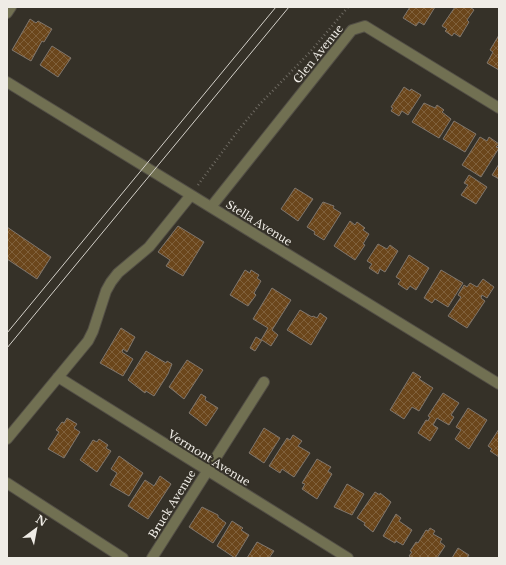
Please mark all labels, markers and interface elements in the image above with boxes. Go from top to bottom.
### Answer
street label: Glen Avenue [290,22,346,86]
street label: Stella Avenue [223,197,295,249]
street label: Vermont Avenue [164,426,253,489]
street label: Bruck Avenue [145,467,199,541]
north arrow [16,509,56,549]
text: N [33,512,50,530]

